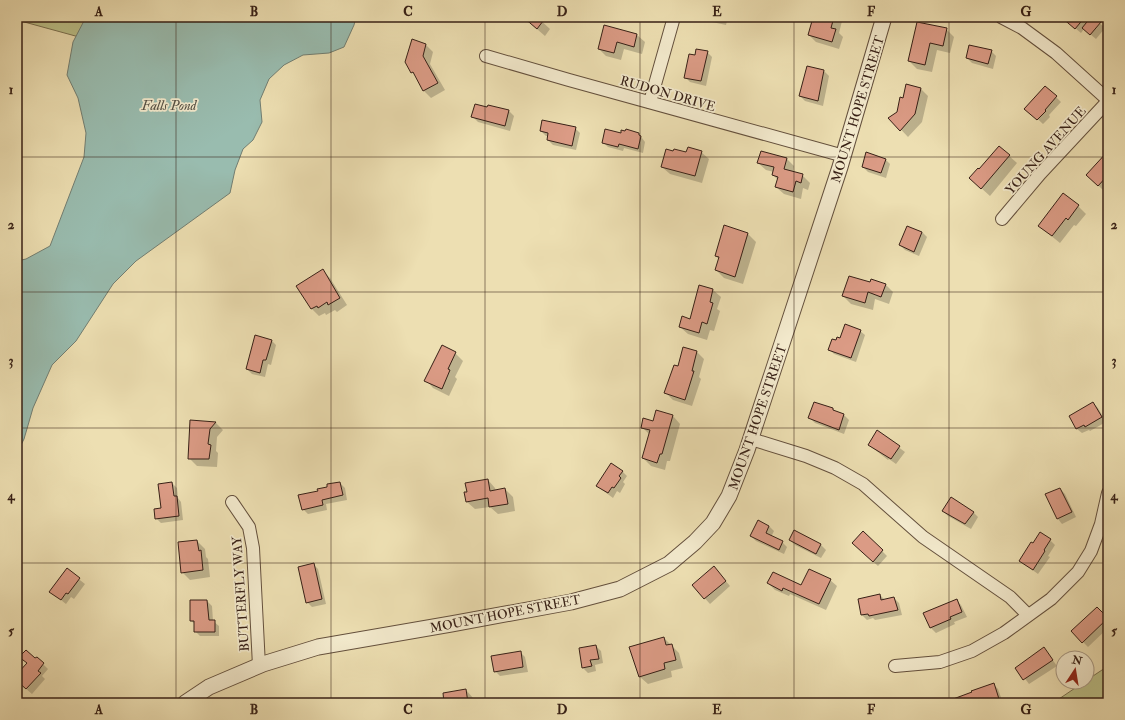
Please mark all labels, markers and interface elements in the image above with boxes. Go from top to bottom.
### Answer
text: A [94,4,104,20]
text: B [250,4,258,20]
text: C [403,4,413,20]
text: D [557,4,568,20]
text: E [712,4,722,20]
text: F [867,4,876,20]
text: G [1021,4,1032,20]
street label: MOUNT HOPE STREET [828,33,888,185]
street label: RUDON DRIVE [618,73,717,115]
text: 1 [9,82,14,98]
text: 1 [1112,82,1117,98]
water label: Falls Pond [141,97,198,114]
street label: YOUNG AVENUE [1002,103,1089,198]
text: 2 [8,217,15,233]
text: 2 [1111,217,1118,233]
street label: MOUNT HOPE STREET [725,342,791,492]
text: 3 [9,353,14,369]
text: 3 [1112,353,1117,369]
text: 4 [6,488,15,504]
text: 4 [1109,488,1118,504]
street label: BUTTERFLY WAY [229,535,253,652]
street label: MOUNT HOPE STREET [428,591,582,636]
text: 5 [8,623,14,639]
text: 5 [1111,623,1117,639]
north arrow [1055,650,1095,690]
text: N [1070,653,1084,668]
text: A [94,702,104,718]
text: B [250,702,258,718]
text: C [403,702,413,718]
text: D [557,702,568,718]
text: E [712,702,722,718]
text: F [867,702,876,718]
text: G [1021,702,1032,718]

